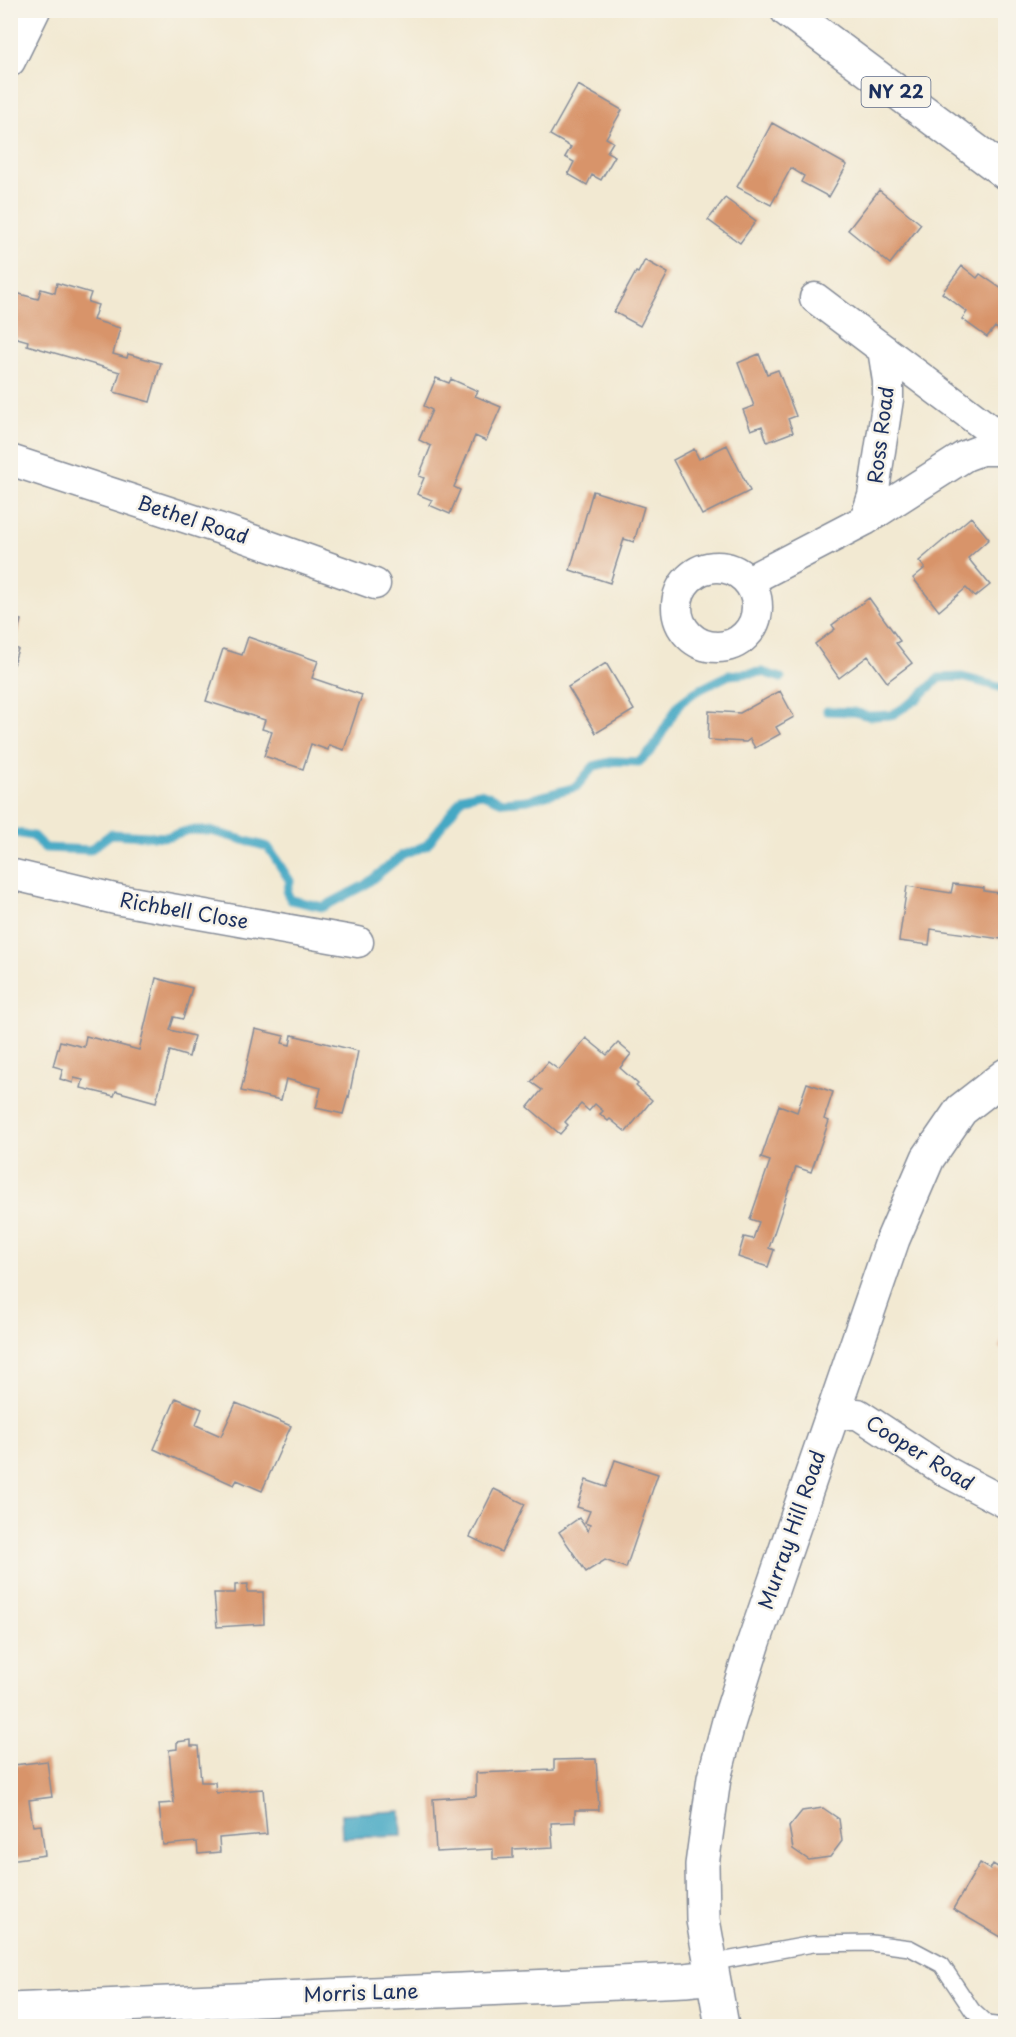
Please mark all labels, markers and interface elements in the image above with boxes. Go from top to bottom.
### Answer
road number: NY 22 [862,77,930,107]
street label: Ross Road [859,385,901,485]
street label: Bethel Road [134,487,253,551]
street label: Richbell Close [117,884,251,936]
street label: Cooper Road [861,1407,980,1497]
street label: Murray Hill Road [750,1446,832,1613]
street label: Morris Lane [303,1975,419,2009]

